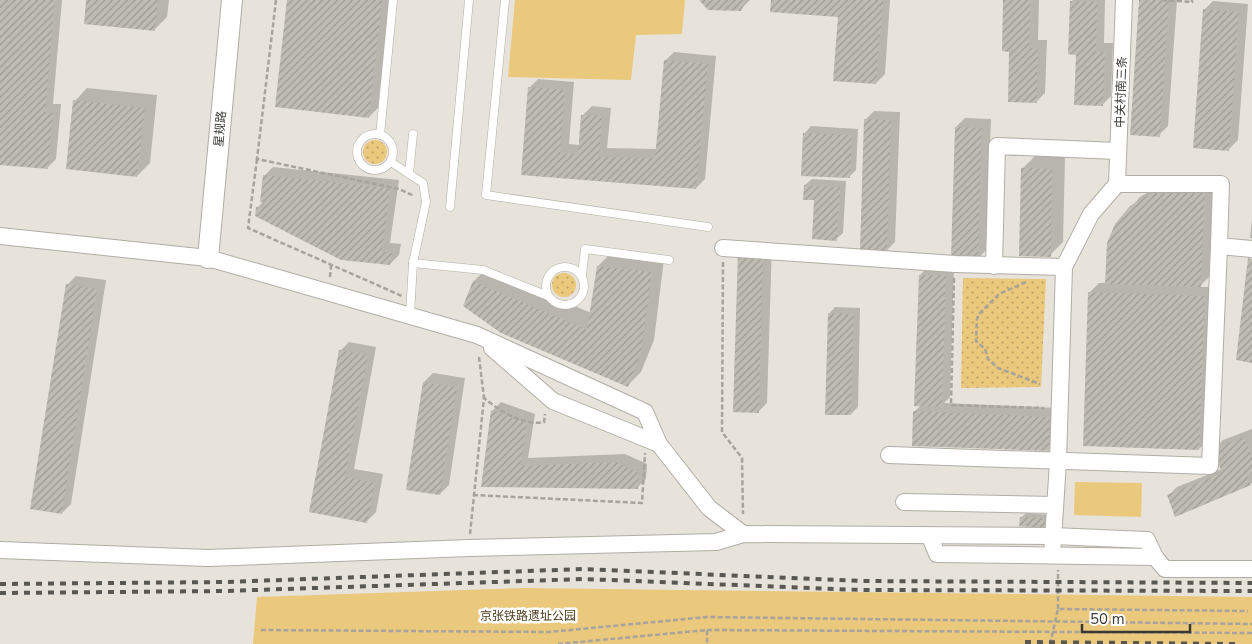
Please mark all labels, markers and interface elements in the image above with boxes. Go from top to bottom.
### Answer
street label: 中关村南三条 [1112,56,1130,128]
street label: 星规路 [210,110,230,148]
scale bar [1082,602,1190,634]
park label: 京张铁路遗址公园 [480,608,576,624]
text: 50 m [1090,609,1125,629]

